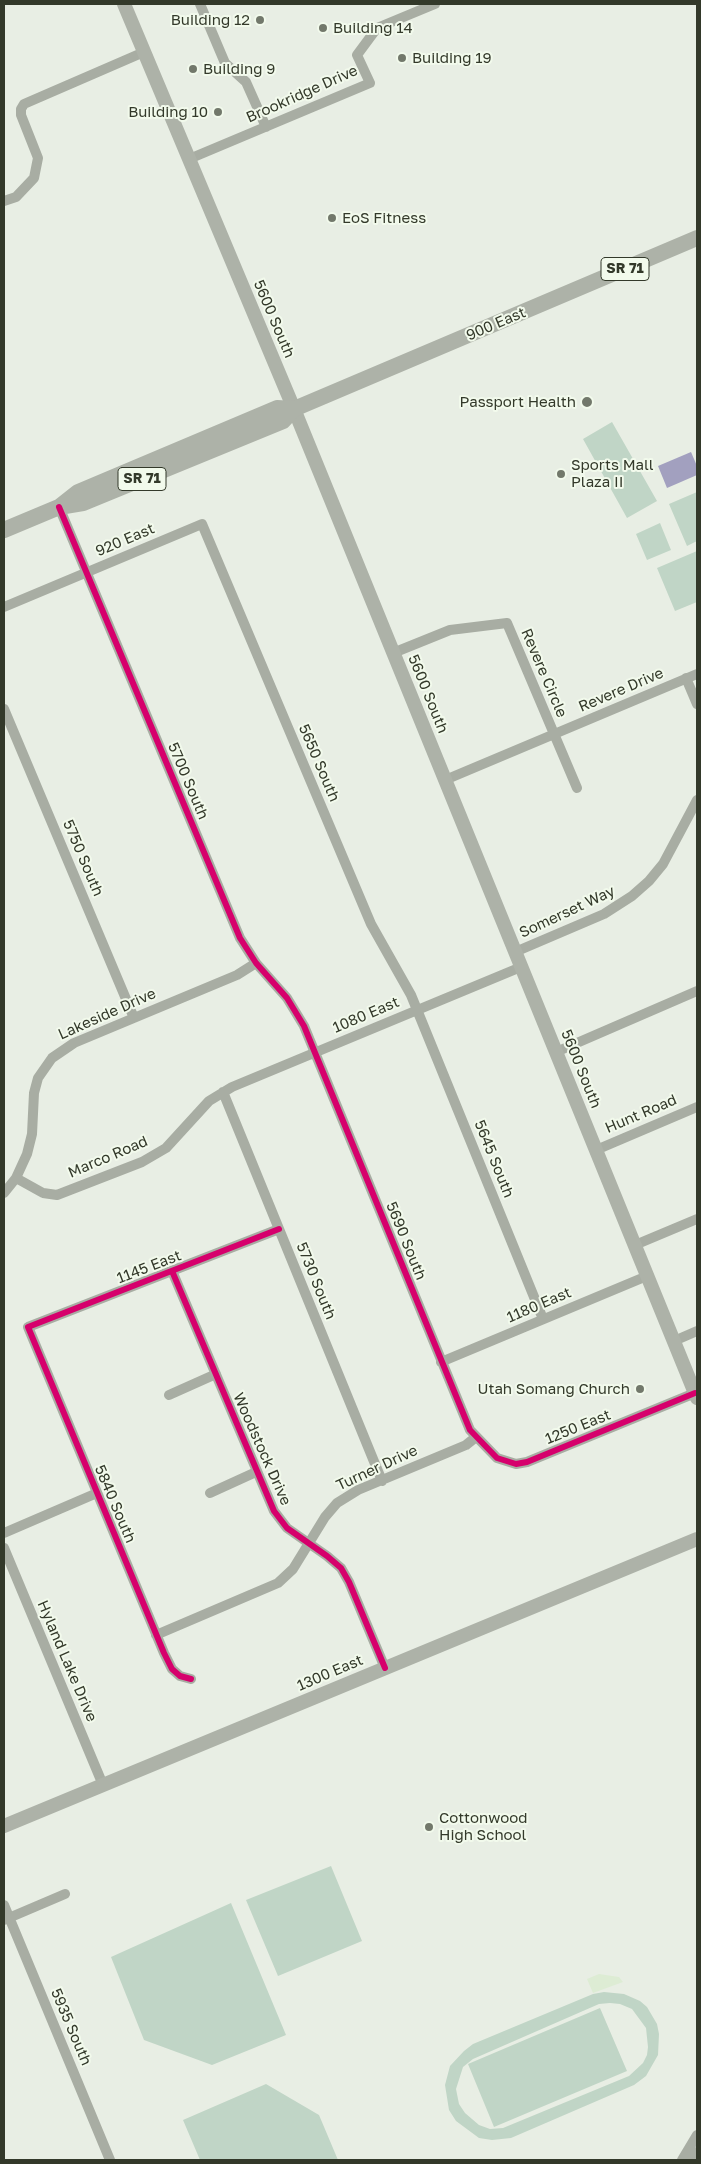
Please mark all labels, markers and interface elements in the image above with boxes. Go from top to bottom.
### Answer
place label: Building 12 [171,11,250,29]
marker: Building 12 [254,14,266,26]
place label: Building 14 [333,19,413,37]
marker: Building 14 [317,22,329,34]
place label: Building 19 [412,49,492,67]
marker: Building 19 [396,52,408,64]
place label: Building 9 [203,60,275,78]
street label: Brookridge Drive [243,61,361,127]
marker: Building 9 [187,63,199,75]
place label: Building 10 [128,103,208,121]
marker: Building 10 [212,106,224,118]
place label: EoS Fitness [342,209,426,227]
marker: EoS Fitness [326,212,338,224]
road number: SR 71 [601,258,649,280]
street label: 5600 South [249,277,299,361]
street label: 900 East [464,303,528,345]
place label: Passport Health [460,393,576,411]
marker: Passport Health [580,395,594,409]
place label: Sports Mall Plaza II [571,456,654,491]
road number: SR 71 [118,468,166,490]
marker: Sports Mall Plaza II [555,468,567,480]
street label: 920 East [93,520,157,560]
street label: Revere Circle [517,626,571,720]
street label: 5600 South [404,652,452,736]
street label: Revere Drive [576,664,666,716]
street label: 5650 South [295,722,343,804]
street label: 5700 South [164,740,212,822]
street label: 5750 South [59,817,107,899]
street label: Somerset Way [516,882,618,942]
street label: Lakeside Drive [55,984,159,1044]
street label: 1080 East [330,993,402,1037]
street label: 5600 South [557,1027,605,1111]
street label: Hunt Road [602,1091,680,1137]
street label: 5645 South [470,1117,518,1201]
street label: Marco Road [65,1132,151,1182]
street label: 5690 South [382,1199,430,1283]
street label: 5730 South [292,1240,340,1322]
street label: 1145 East [114,1246,184,1288]
street label: 1180 East [504,1283,574,1327]
place label: Utah Somang Church [477,1380,630,1398]
marker: Utah Somang Church [634,1383,646,1395]
street label: Woodstock Drive [229,1390,295,1508]
street label: 1250 East [543,1406,613,1448]
street label: Turner Drive [334,1441,420,1495]
street label: 5840 South [91,1462,139,1546]
street label: Hyland Lake Drive [33,1598,101,1724]
street label: 1300 East [294,1651,366,1695]
place label: Cottonwood High School [439,1809,527,1844]
marker: Cottonwood High School [423,1821,435,1833]
street label: 5935 South [47,1986,95,2068]

